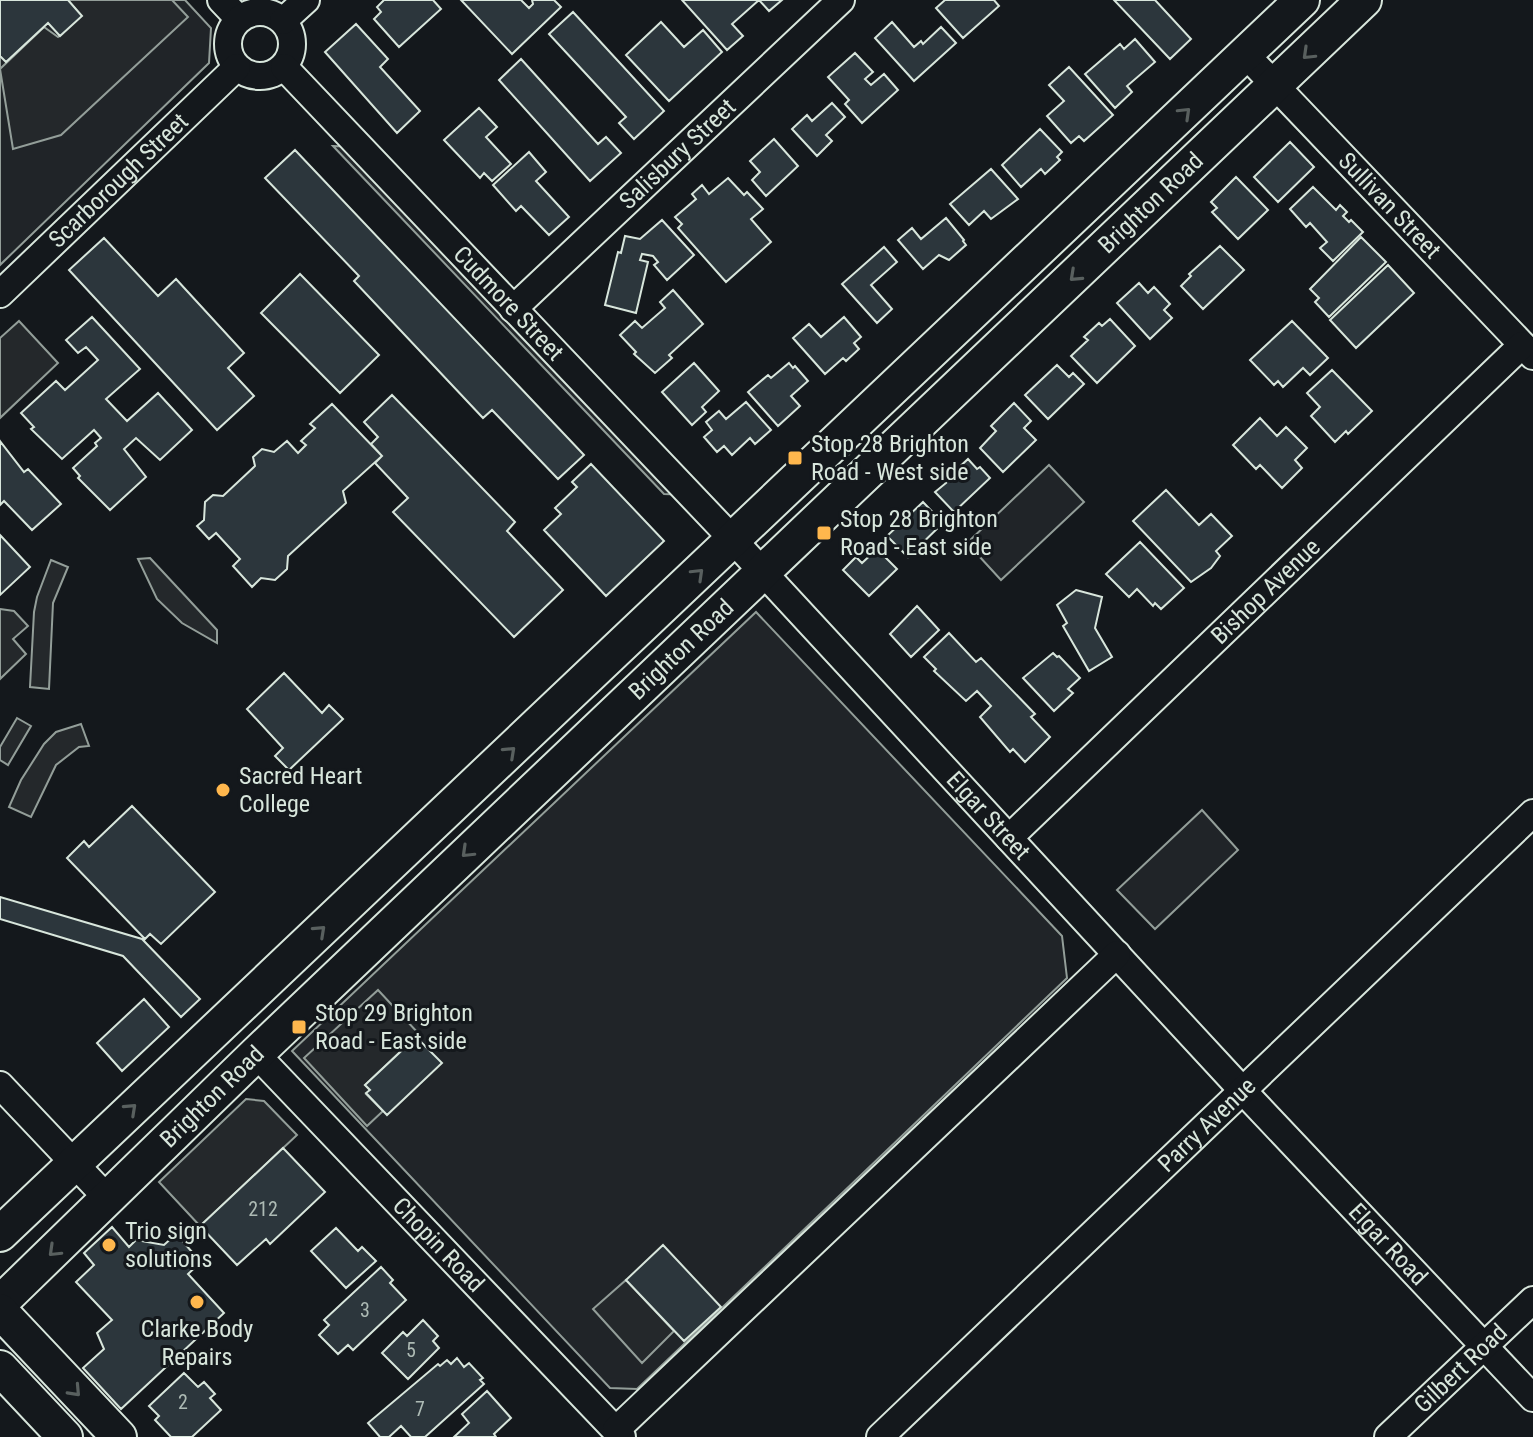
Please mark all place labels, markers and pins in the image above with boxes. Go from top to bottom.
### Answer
place label: Stop 28 Brighton Road - West side [811,430,969,486]
marker: Stop 28 Brighton Road - West side [786,449,804,467]
place label: Stop 28 Brighton Road - East side [840,505,998,561]
marker: Stop 28 Brighton Road - East side [815,524,833,542]
place label: Sacred Heart College [239,762,362,818]
marker: Sacred Heart College [214,781,232,799]
place label: Stop 29 Brighton Road - East side [315,999,473,1055]
marker: Stop 29 Brighton Road - East side [290,1018,308,1036]
place label: Trio sign solutions [125,1217,212,1273]
marker: Trio sign solutions [100,1236,118,1254]
marker: Clarke Body Repairs [188,1293,206,1311]
place label: Clarke Body Repairs [141,1315,253,1371]

